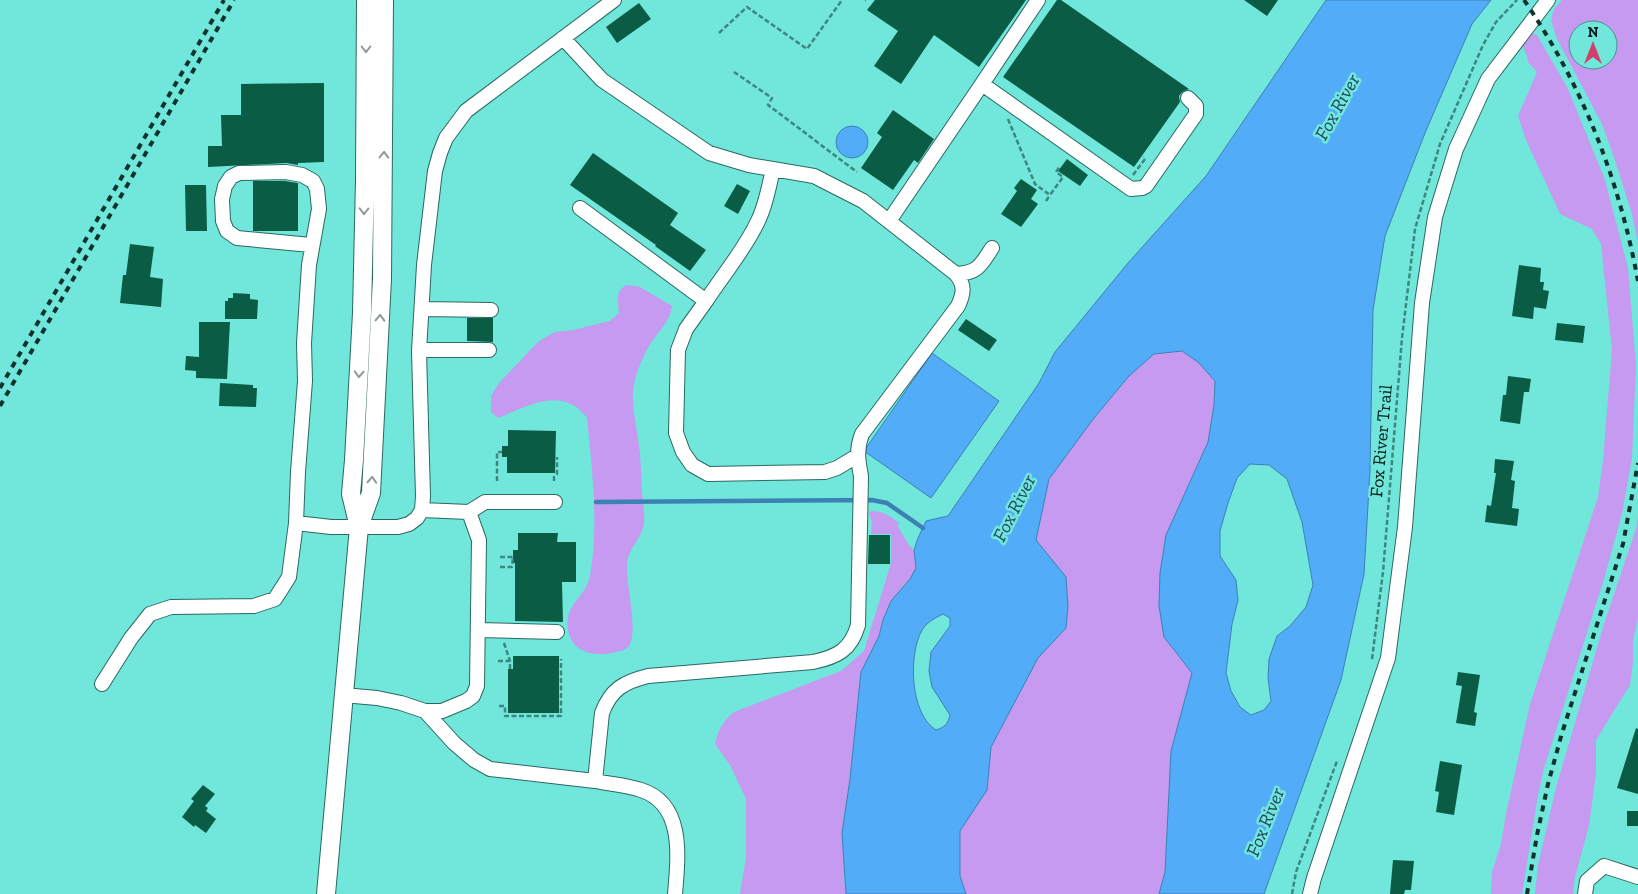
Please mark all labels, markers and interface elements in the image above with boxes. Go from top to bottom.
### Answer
north arrow [1568,20,1618,70]
text: N [1588,24,1599,41]
one-way arrow [361,45,371,53]
water label: Fox River [1310,70,1365,144]
one-way arrow [379,151,389,159]
one-way arrow [359,208,369,215]
one-way arrow [375,313,386,321]
one-way arrow [353,370,364,378]
street label: Fox River Trail [1365,383,1397,498]
water label: Fox River [987,470,1041,545]
one-way arrow [366,476,377,484]
water label: Fox River [1241,784,1289,860]

